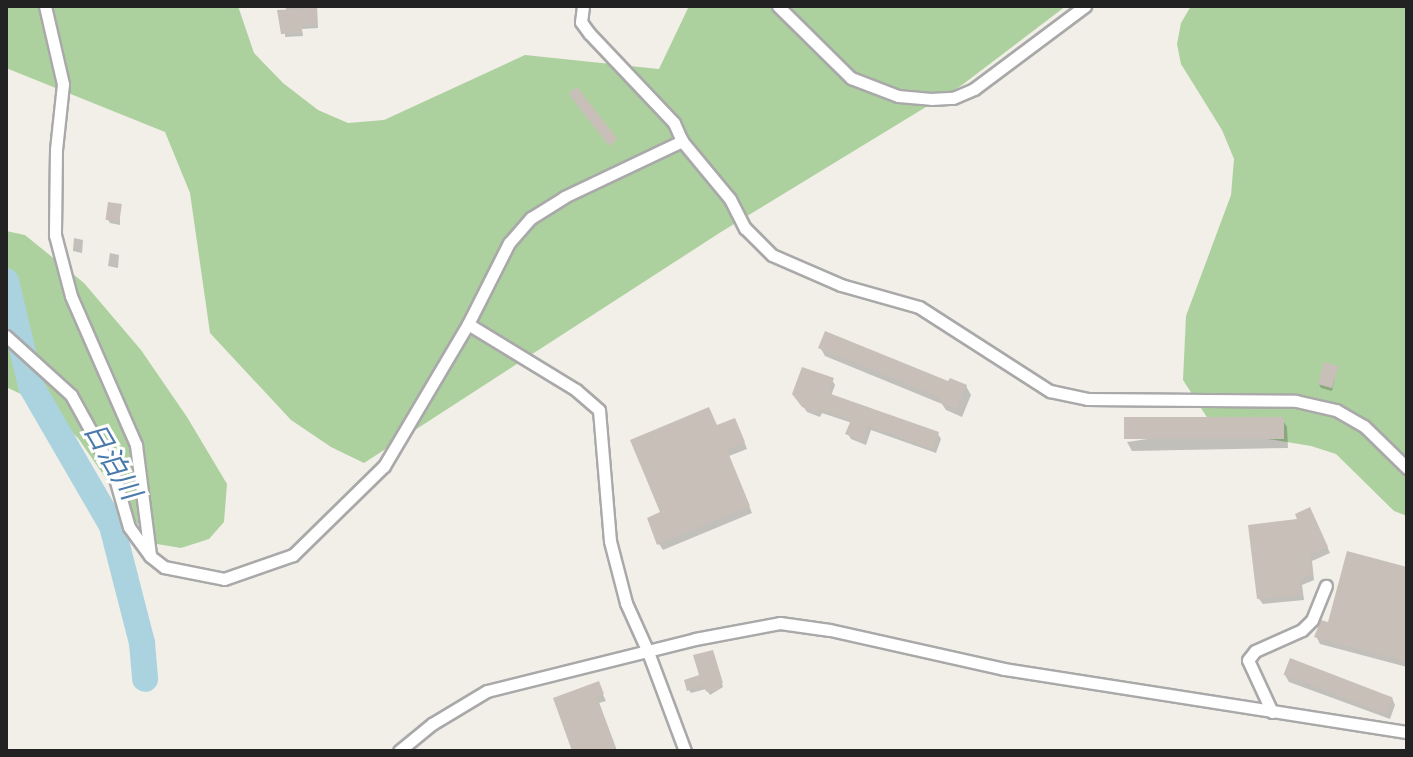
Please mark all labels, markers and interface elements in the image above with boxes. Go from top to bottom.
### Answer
water label: 日泊川 [76,416,148,506]

